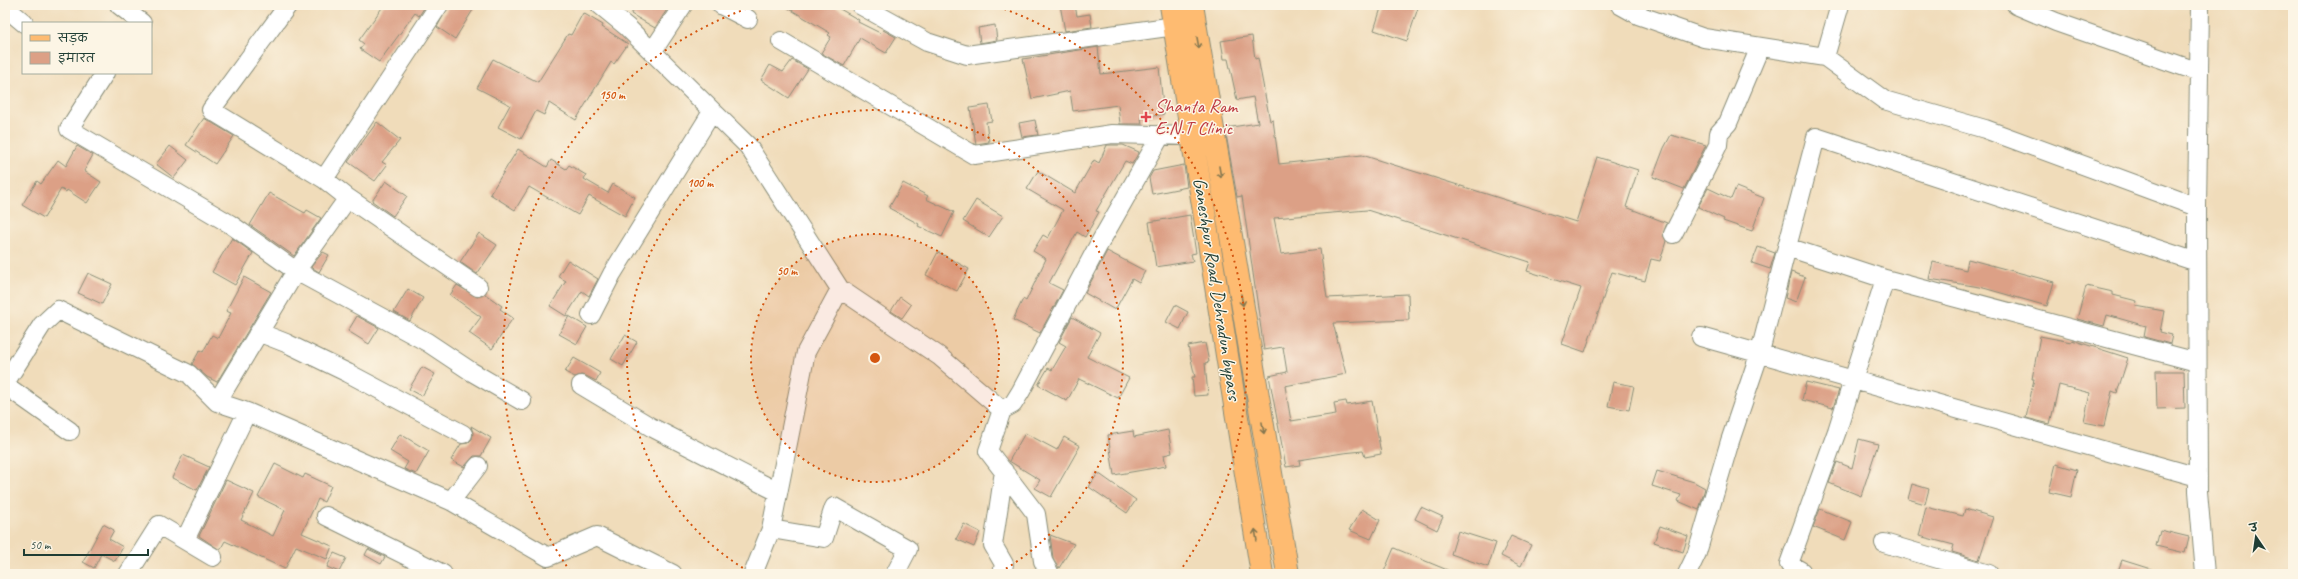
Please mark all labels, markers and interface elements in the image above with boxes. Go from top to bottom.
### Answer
legend [22,22,152,74]
text: सड़क [57,30,89,46]
one-way arrow [1195,37,1203,50]
text: इमारत [58,50,96,66]
text: 150 m [599,87,626,103]
place label: Shanta Ram E.N.T Clinic [1155,94,1240,140]
marker: Shanta Ram E.N.T Clinic [1140,111,1152,123]
one-way arrow [1216,165,1224,178]
text: 100 m [687,175,714,191]
street label: Ganeshpur Road, Dehradun bypass [1188,176,1247,403]
text: 50 m [777,263,798,279]
one-way arrow [1238,293,1246,306]
centre of rings [868,351,882,365]
one-way arrow [1259,421,1267,434]
north arrow [2236,517,2276,557]
text: उ [2248,519,2261,535]
one-way arrow [1251,529,1259,542]
scale bar [24,531,148,557]
text: 50 m [30,537,52,553]

